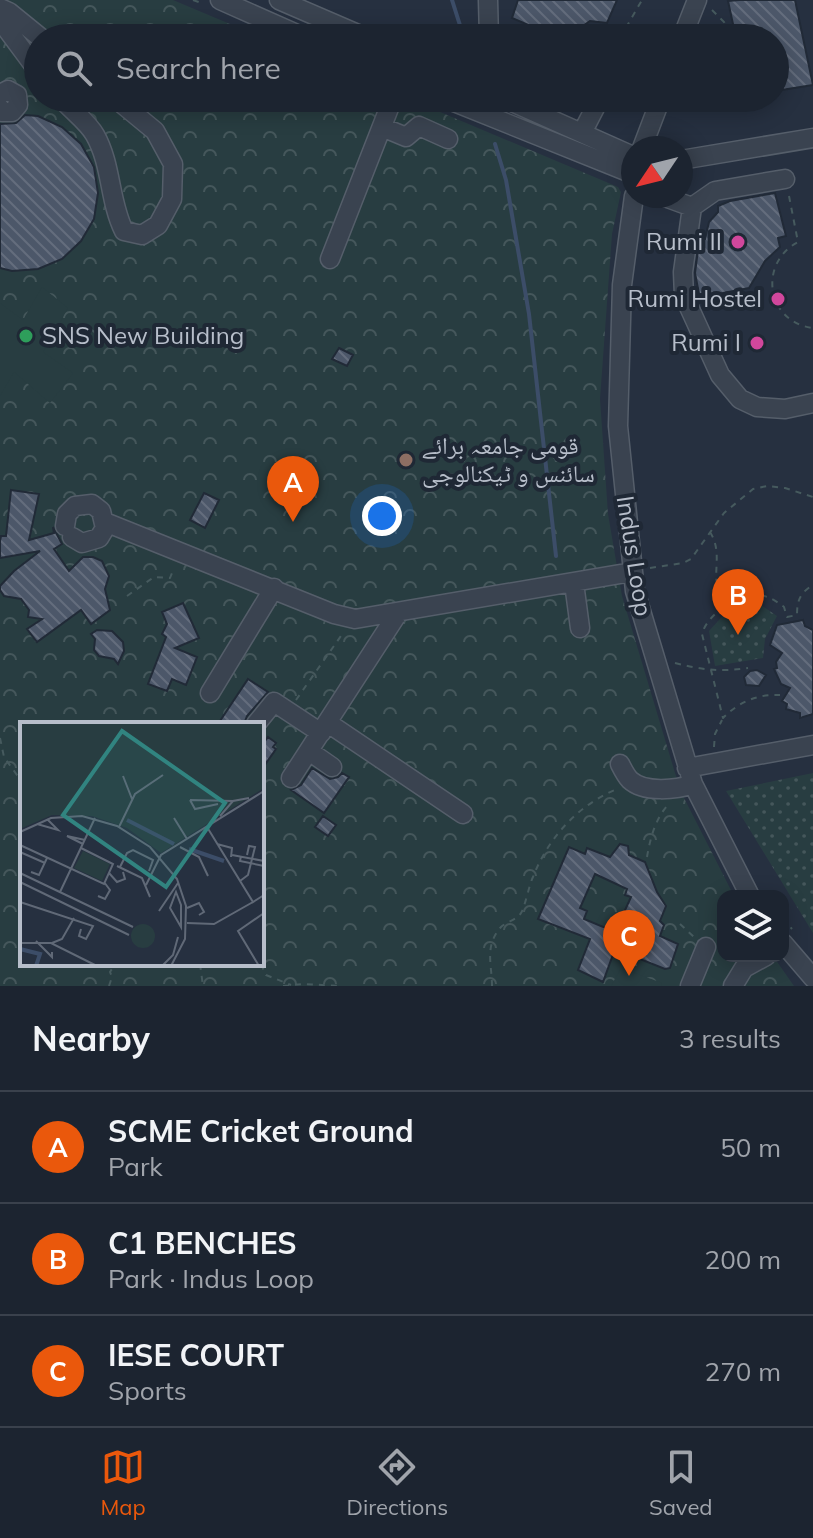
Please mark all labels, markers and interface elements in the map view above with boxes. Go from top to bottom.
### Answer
search box [24,24,789,112]
icon: search [52,46,96,90]
text: Search here [116,49,281,87]
north arrow [621,136,693,208]
place label: Rumi II [646,226,722,256]
marker: Rumi II [729,233,747,251]
place label: Rumi Hostel [628,283,762,313]
marker: Rumi Hostel [769,290,787,308]
place label: SNS New Building [42,320,244,350]
marker: SNS New Building [17,327,35,345]
place label: Rumi I [671,327,741,357]
marker: Rumi I [748,334,766,352]
place label: قومی جامعہ برائے سائنس و ٹیکنالوجی [422,430,595,488]
marker: قومی جامعہ برائے سائنس و ٹیکنالوجی [397,451,415,469]
pin: A [267,456,319,522]
street label: Indus Loop [611,494,659,618]
your location [362,496,402,536]
pin: B [712,569,764,635]
inset map [20,722,264,966]
map controls [717,890,789,962]
button: layers [717,890,789,962]
pin: C [603,910,655,976]
text: Nearby [32,1017,150,1060]
text: 3 results [679,1022,781,1055]
text: SCME Cricket Ground [108,1112,414,1150]
text: A [48,1131,68,1164]
text: 50 m [720,1131,781,1164]
text: Park [108,1150,163,1183]
text: C1 BENCHES [108,1224,297,1262]
text: B [49,1243,67,1276]
text: 200 m [705,1243,781,1276]
text: Park · Indus Loop [108,1262,314,1295]
text: IESE COURT [108,1336,284,1374]
text: C [49,1355,67,1388]
text: 270 m [705,1355,781,1388]
text: Sports [108,1374,187,1407]
tab: Map [100,1445,146,1521]
tab: Directions [347,1445,448,1521]
tab: Saved [649,1445,713,1521]

